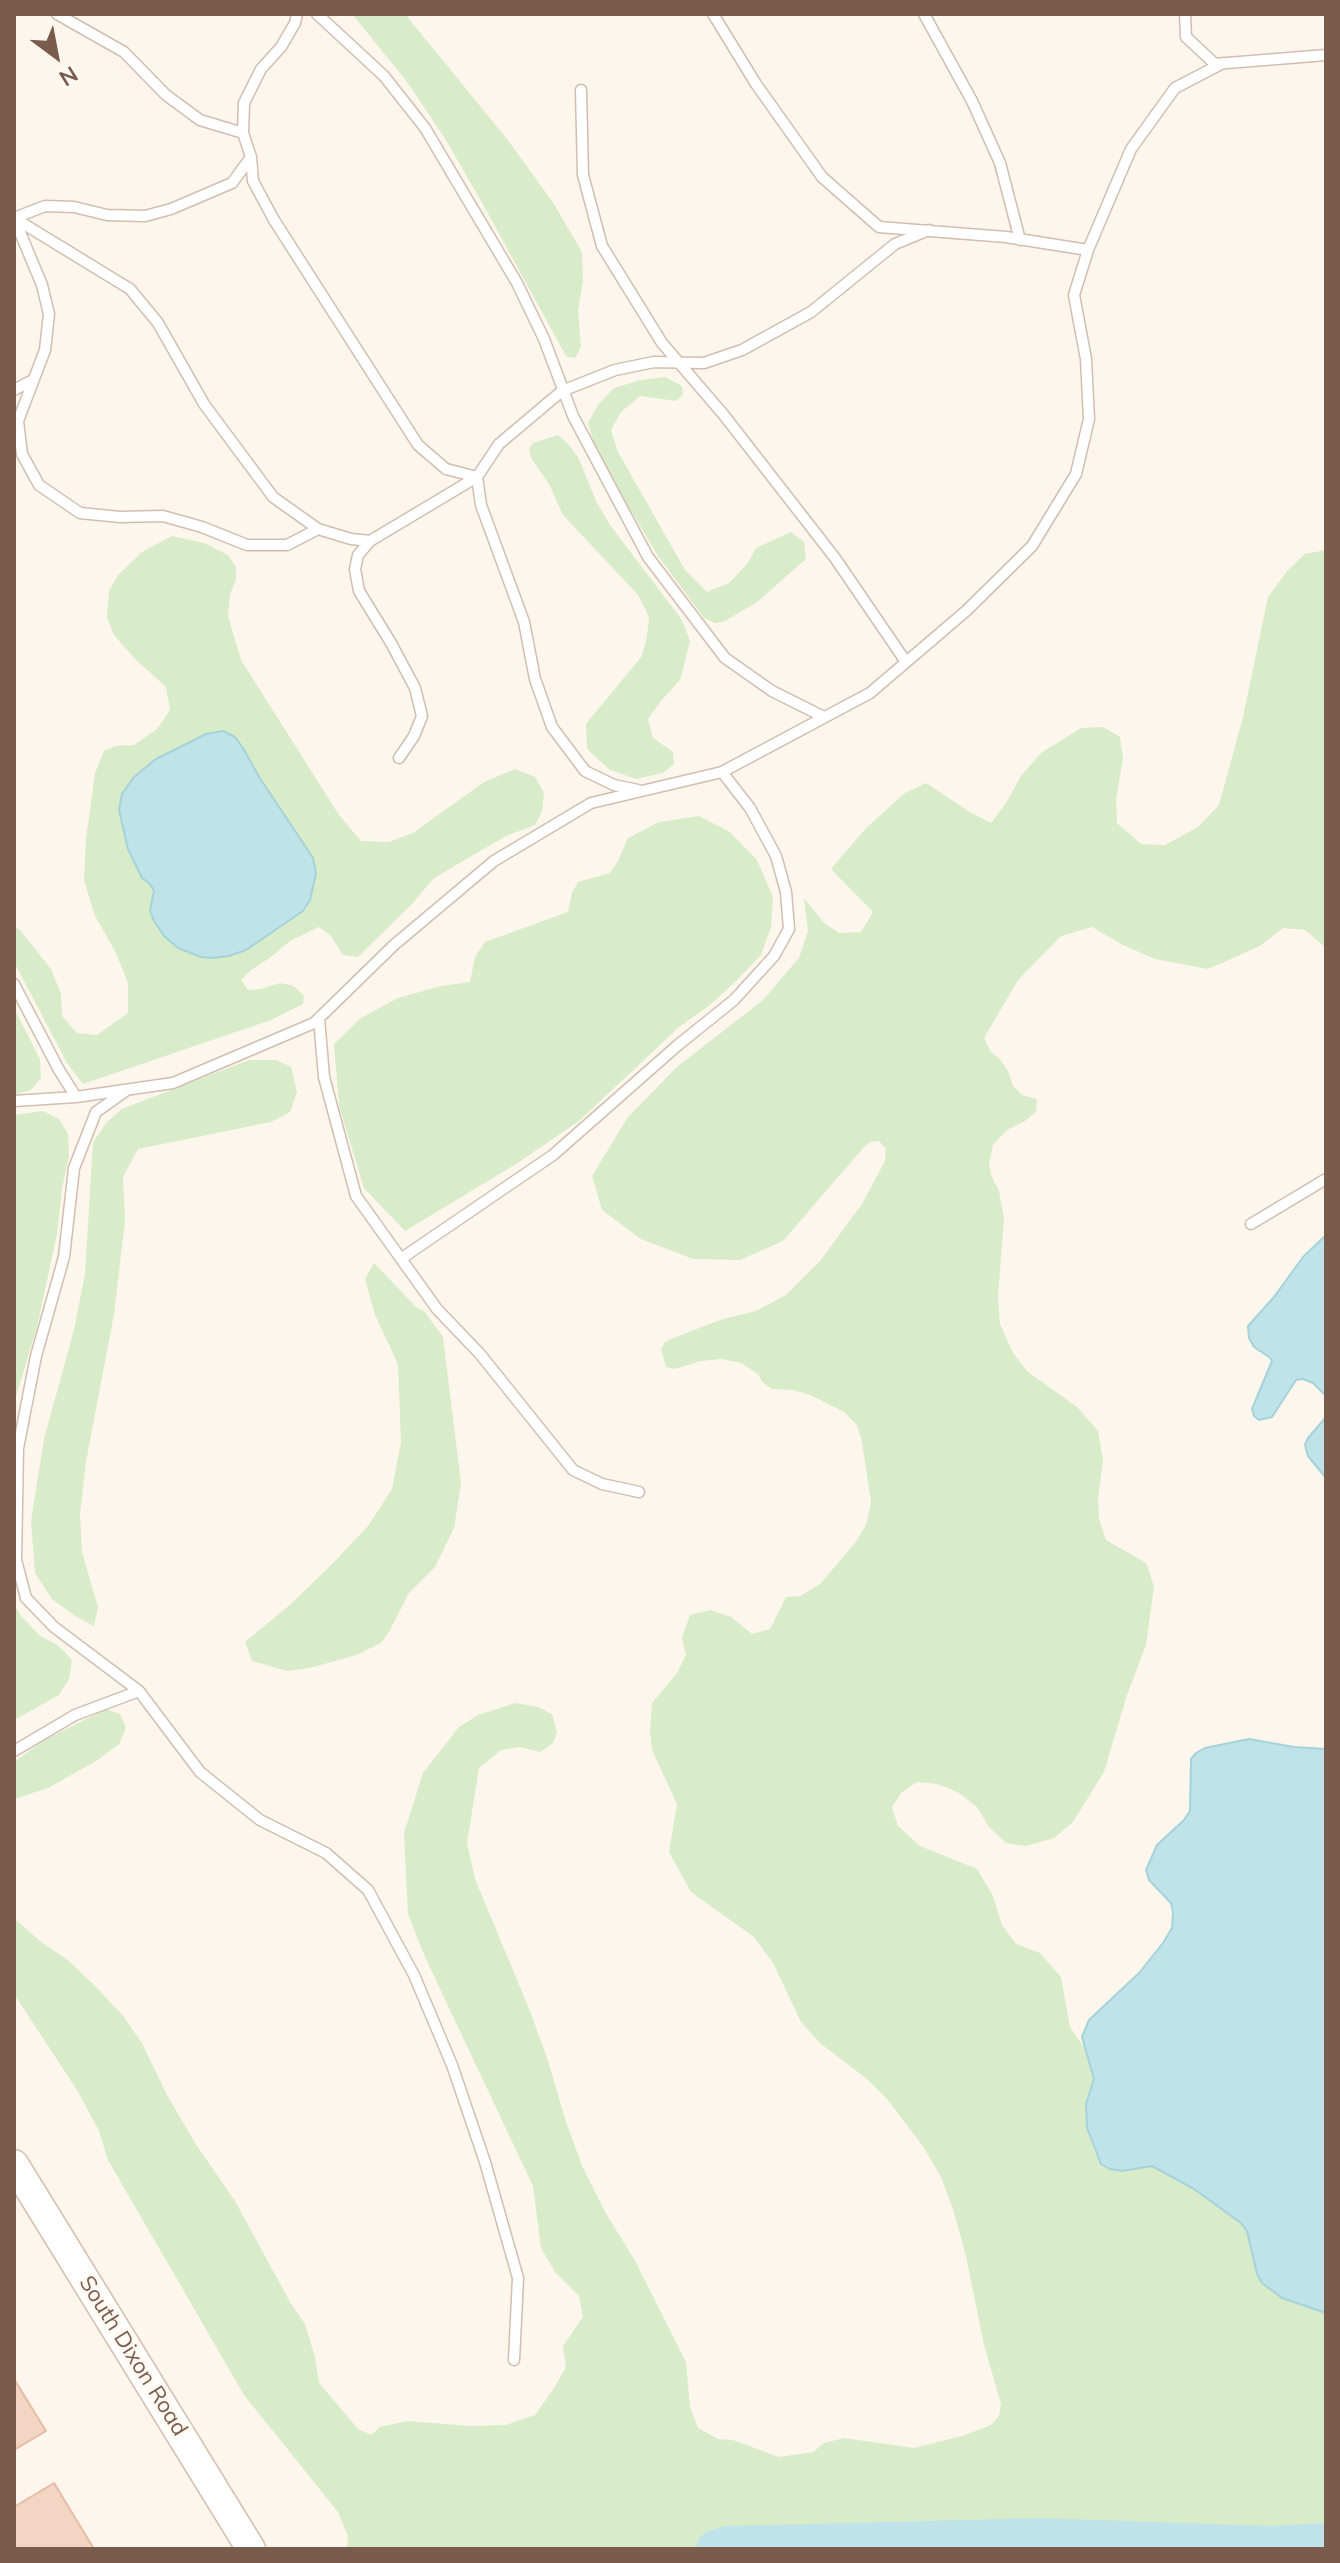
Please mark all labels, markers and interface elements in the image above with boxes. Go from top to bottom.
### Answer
north arrow [16,16,96,96]
text: N [54,60,83,93]
street label: South Dixon Road [73,2271,193,2441]

